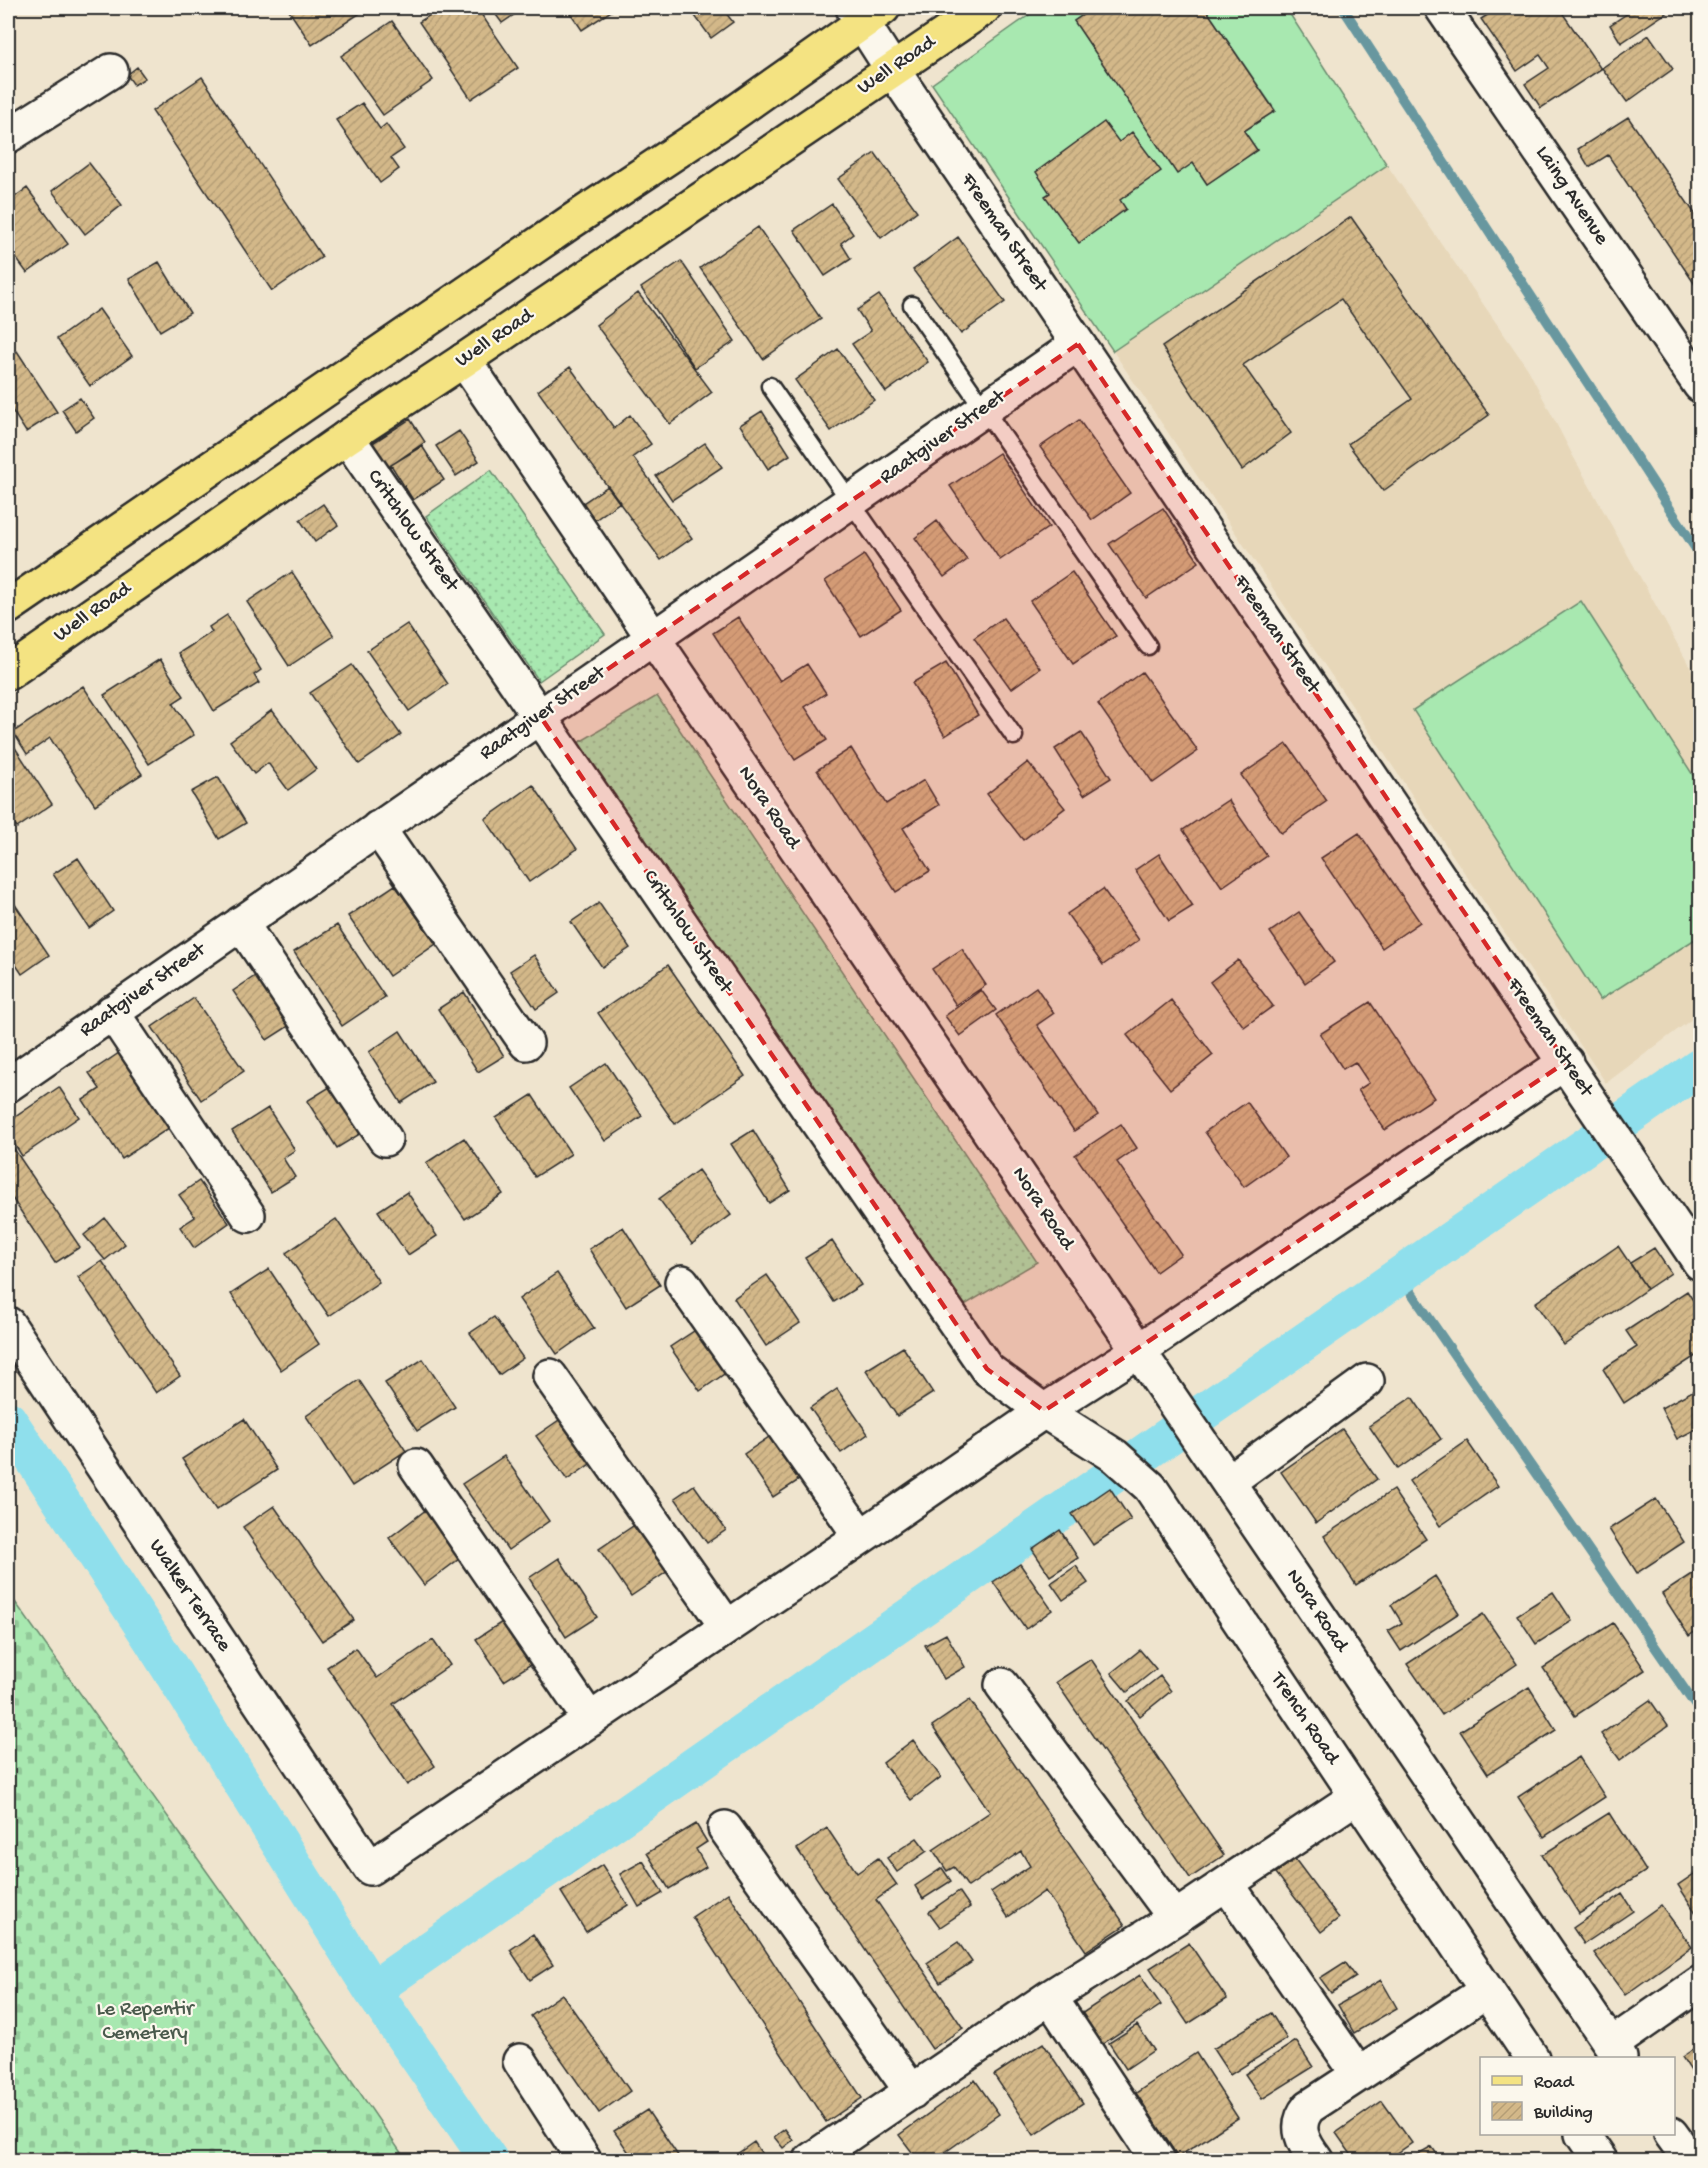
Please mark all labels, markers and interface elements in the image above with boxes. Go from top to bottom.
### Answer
street label: Well Road [853,30,942,101]
street label: Laing Avenue [1529,142,1614,251]
street label: Freeman Street [954,168,1053,299]
street label: Well Road [451,303,540,374]
street label: Raatgiver Street [875,384,1013,491]
street label: Critchlow Street [361,465,465,599]
street label: Freeman Street [1227,570,1326,701]
street label: Well Road [49,576,138,649]
street label: Raatgiver Street [475,660,613,767]
street label: Nora Road [731,762,806,856]
street label: Critchlow Street [637,866,739,1000]
street label: Raatgiver Street [75,937,213,1044]
street label: Freeman Street [1500,973,1599,1104]
street label: Nora Road [1005,1163,1080,1257]
street label: Walker Terrace [142,1535,236,1658]
street label: Nora Road [1279,1565,1354,1659]
street label: Trench Road [1264,1667,1345,1771]
park label: Le Repentir Cemetery [96,1998,195,2047]
legend [1480,2057,1675,2135]
text: Road [1534,2073,1575,2094]
text: Building [1533,2103,1593,2124]

